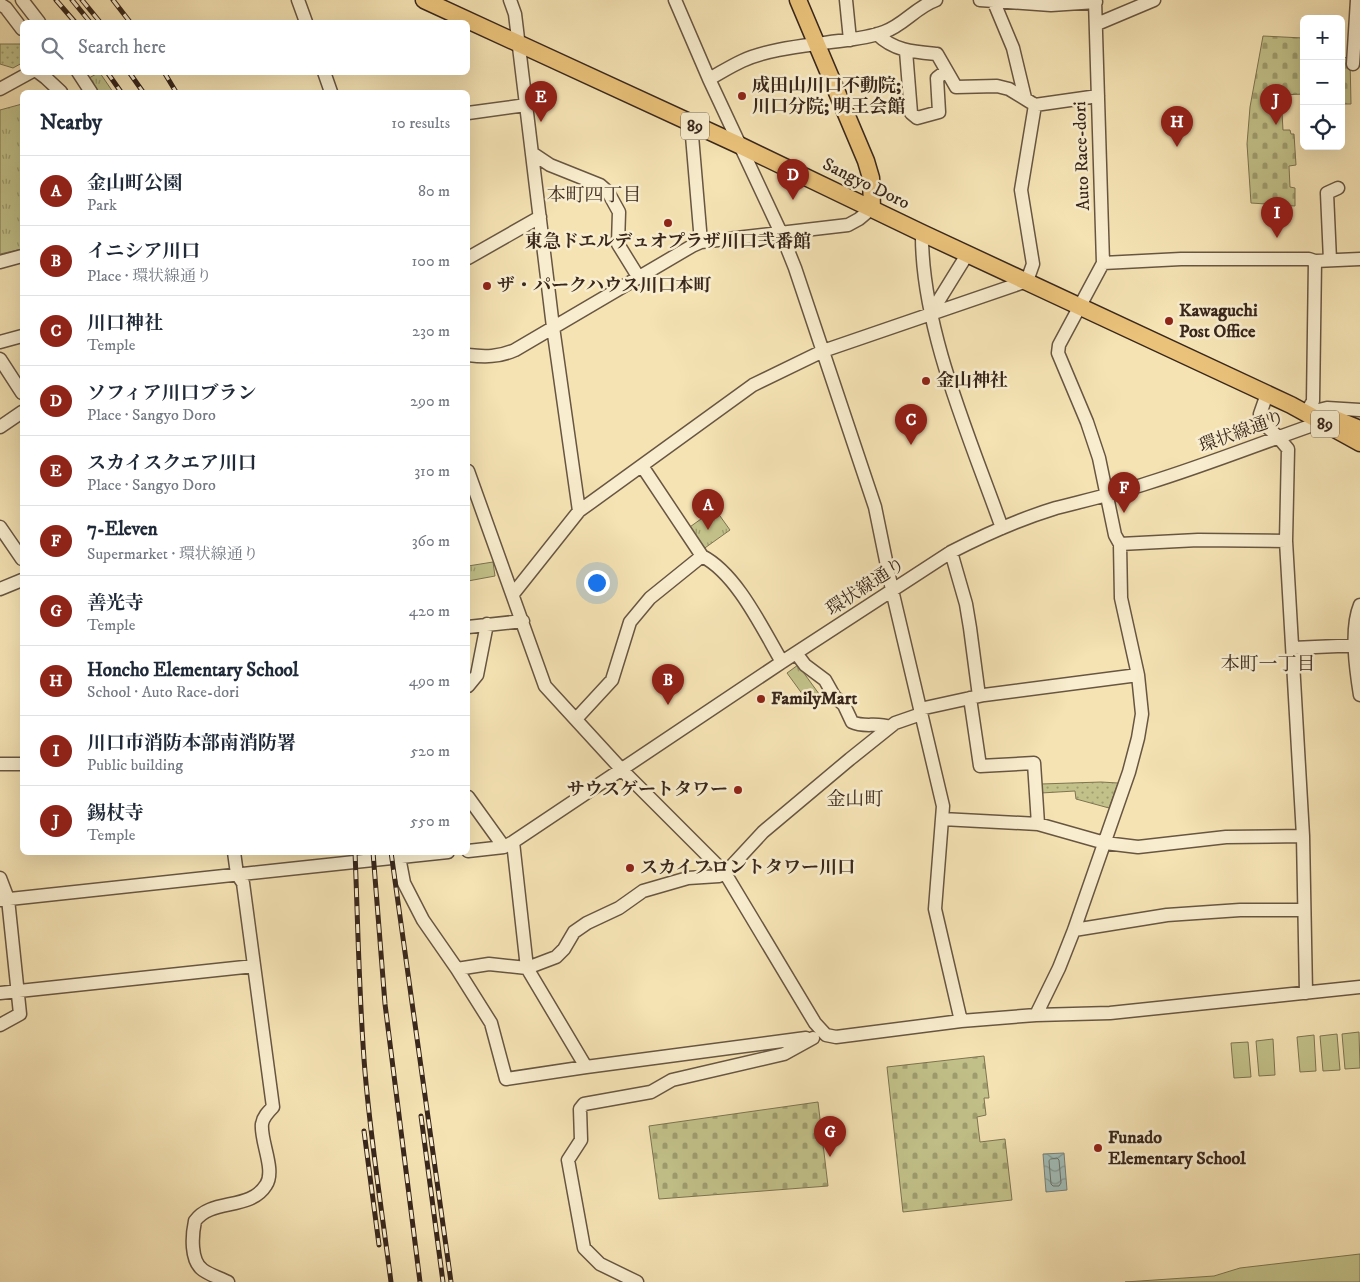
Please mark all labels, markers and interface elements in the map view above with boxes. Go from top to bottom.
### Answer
map controls [1300,15,1345,150]
button: + [1300,15,1345,60]
search box [20,20,470,75]
icon: search [38,34,66,62]
text: Search here [78,36,166,59]
button: − [1300,60,1345,105]
place label: 成田山川口不動院; 川口分院; 明王会館 [752,75,905,118]
pin: E [525,81,557,122]
pin: J [1260,84,1292,125]
marker: 成田山川口不動院; 川口分院; 明王会館 [736,90,748,102]
street label: Auto Race-dori [1069,101,1095,211]
button: locate [1300,105,1345,150]
pin: H [1161,106,1193,147]
text: Nearby [40,110,102,136]
road number: 89 [681,112,709,140]
text: 10 results [391,113,450,133]
street label: Sangyo Doro [819,153,913,215]
pin: D [777,159,809,200]
text: 金山町公園 [87,172,182,195]
text: A [51,181,61,201]
text: 80 m [418,181,450,201]
district label: 本町四丁目 [546,184,642,207]
text: Park [87,195,117,215]
pin: I [1261,197,1293,238]
marker: 東急ドエルデュオプラザ川口弐番館 [662,217,674,229]
place label: 東急ドエルデュオプラザ川口弐番館 [525,231,811,253]
text: イニシア川口 [87,240,200,263]
text: B [51,251,61,271]
text: 100 m [412,251,450,271]
text: Place · 環状線通り [87,266,212,286]
place label: ザ・パークハウス川口本町 [497,275,711,297]
marker: ザ・パークハウス川口本町 [481,280,493,292]
place label: Kawaguchi Post Office [1179,300,1258,343]
text: 川口神社 [87,312,163,335]
marker: Kawaguchi Post Office [1163,315,1175,327]
text: C [51,321,61,341]
text: 230 m [412,321,450,341]
text: Temple [87,335,135,355]
place label: 金山神社 [936,370,1008,392]
marker: 金山神社 [920,375,932,387]
text: ソフィア川口ブラン [87,382,256,405]
text: D [50,391,62,411]
text: 290 m [410,391,450,411]
pin: C [895,404,927,445]
text: Place · Sangyo Doro [87,405,216,425]
street label: 環状線通り [1196,406,1288,458]
road number: 89 [1311,410,1339,438]
text: スカイスクエア川口 [87,452,257,475]
text: E [50,461,62,481]
text: 310 m [414,461,450,481]
pin: F [1108,472,1140,513]
text: Place · Sangyo Doro [87,475,216,495]
pin: A [692,489,724,530]
text: 7-Eleven [87,518,158,541]
text: F [51,531,61,551]
text: 360 m [412,531,450,551]
text: Supermarket · 環状線通り [87,544,259,564]
street label: 環状線通り [822,553,910,621]
your location [584,570,610,596]
text: 善光寺 [87,592,144,615]
text: G [50,601,62,621]
text: 420 m [409,601,450,621]
text: Temple [87,615,135,635]
district label: 本町一丁目 [1220,653,1316,676]
text: Honcho Elementary School [87,659,299,682]
pin: B [652,664,684,705]
text: H [49,671,63,691]
text: 490 m [409,671,450,691]
text: School · Auto Race-dori [87,682,239,702]
place label: FamilyMart [771,688,857,710]
marker: FamilyMart [755,693,767,705]
text: 川口市消防本部南消防署 [87,732,296,755]
text: I [53,741,59,761]
text: 520 m [410,741,450,761]
text: Public building [87,755,183,775]
place label: サウスゲートタワー [567,779,728,801]
marker: サウスゲートタワー [732,784,744,796]
district label: 金山町 [826,788,884,811]
text: 錫杖寺 [87,802,144,825]
text: J [53,811,59,831]
text: 550 m [410,811,450,831]
text: Temple [87,825,135,845]
place label: スカイフロントタワー川口 [640,857,855,879]
marker: スカイフロントタワー川口 [624,862,636,874]
pin: G [814,1116,846,1157]
place label: Funado Elementary School [1108,1127,1246,1170]
marker: Funado Elementary School [1092,1142,1104,1154]

